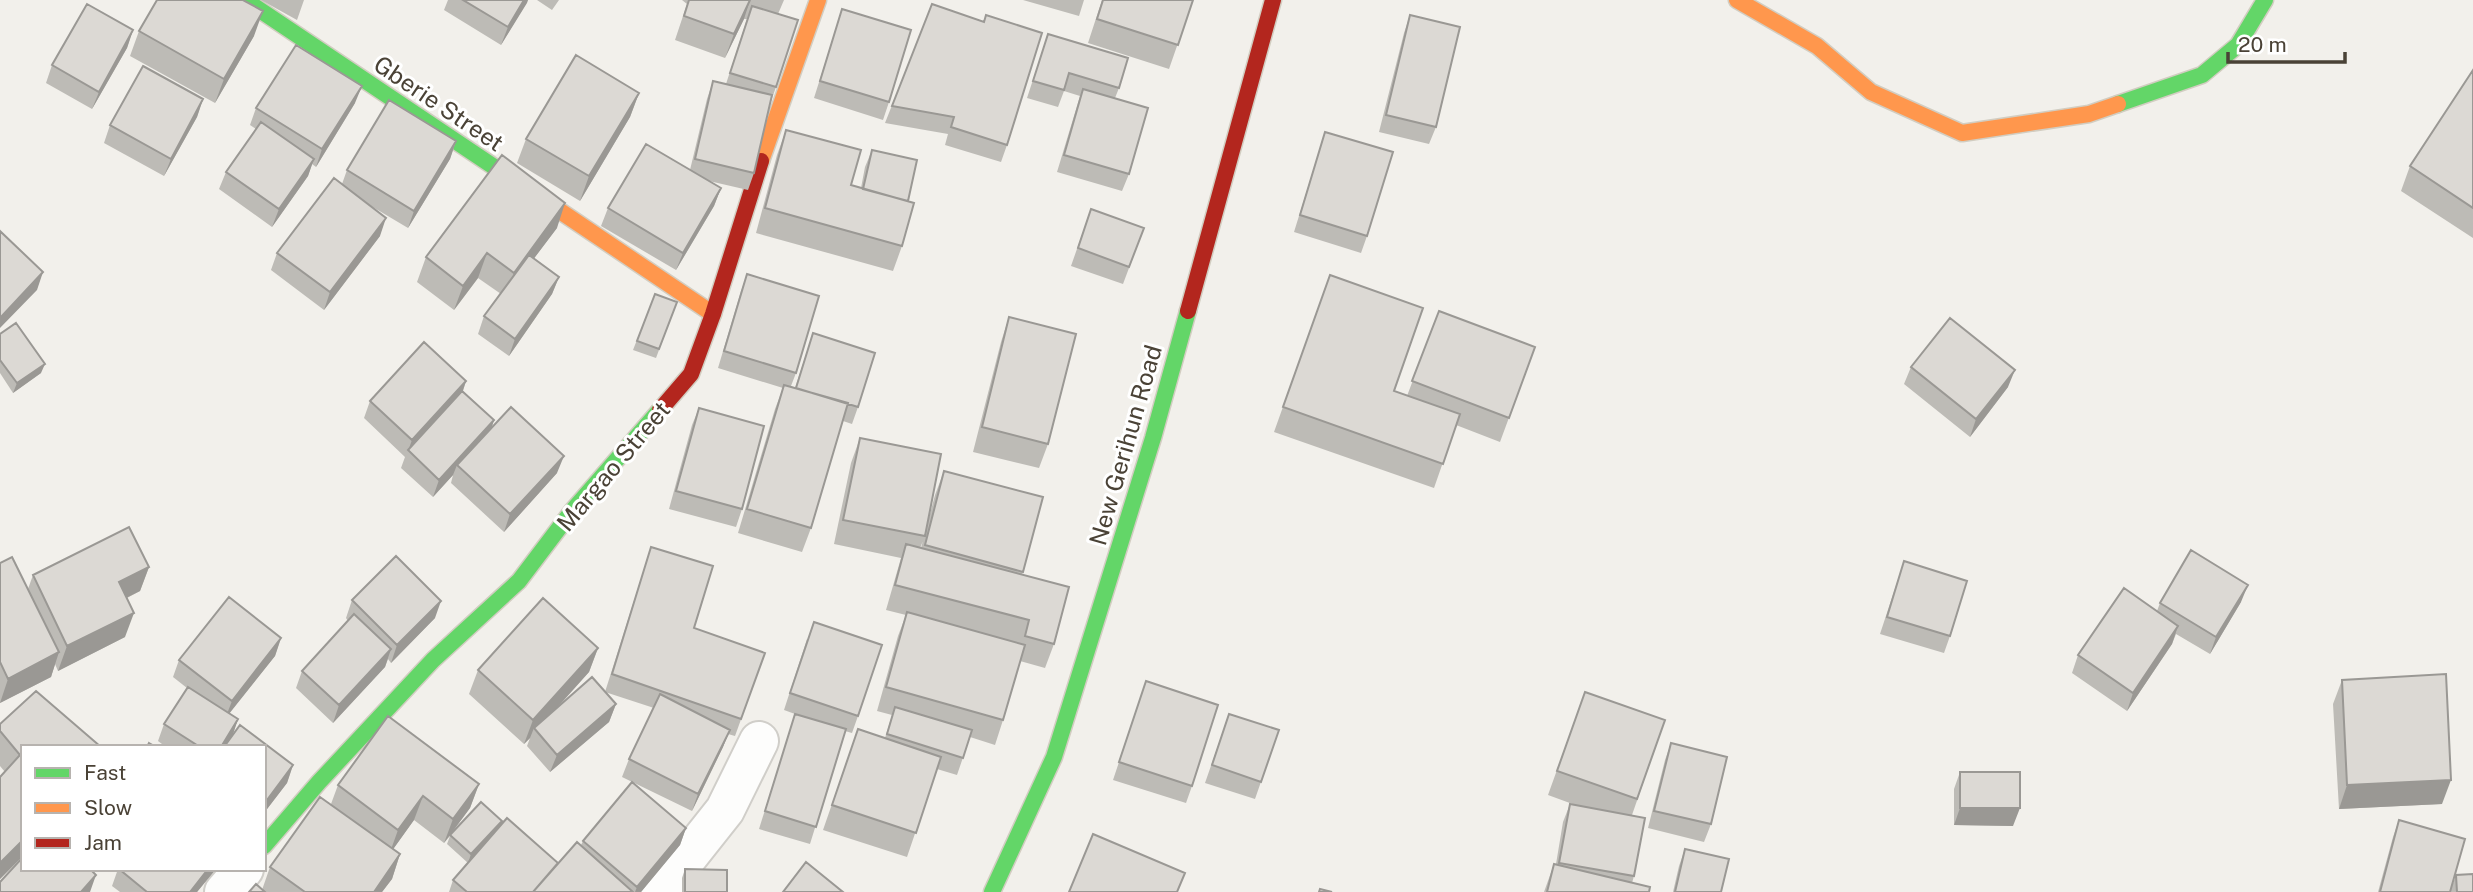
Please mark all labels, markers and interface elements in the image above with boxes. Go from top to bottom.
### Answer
scale bar [2228,21,2345,65]
text: 20 m [2238,32,2287,57]
street label: Gberie Street [369,49,509,157]
street label: New Gerihun Road [1083,342,1167,548]
street label: Margao Street [551,395,675,537]
legend [21,745,266,871]
text: Fast [84,760,126,785]
text: Slow [84,795,132,820]
text: Jam [84,830,122,855]

